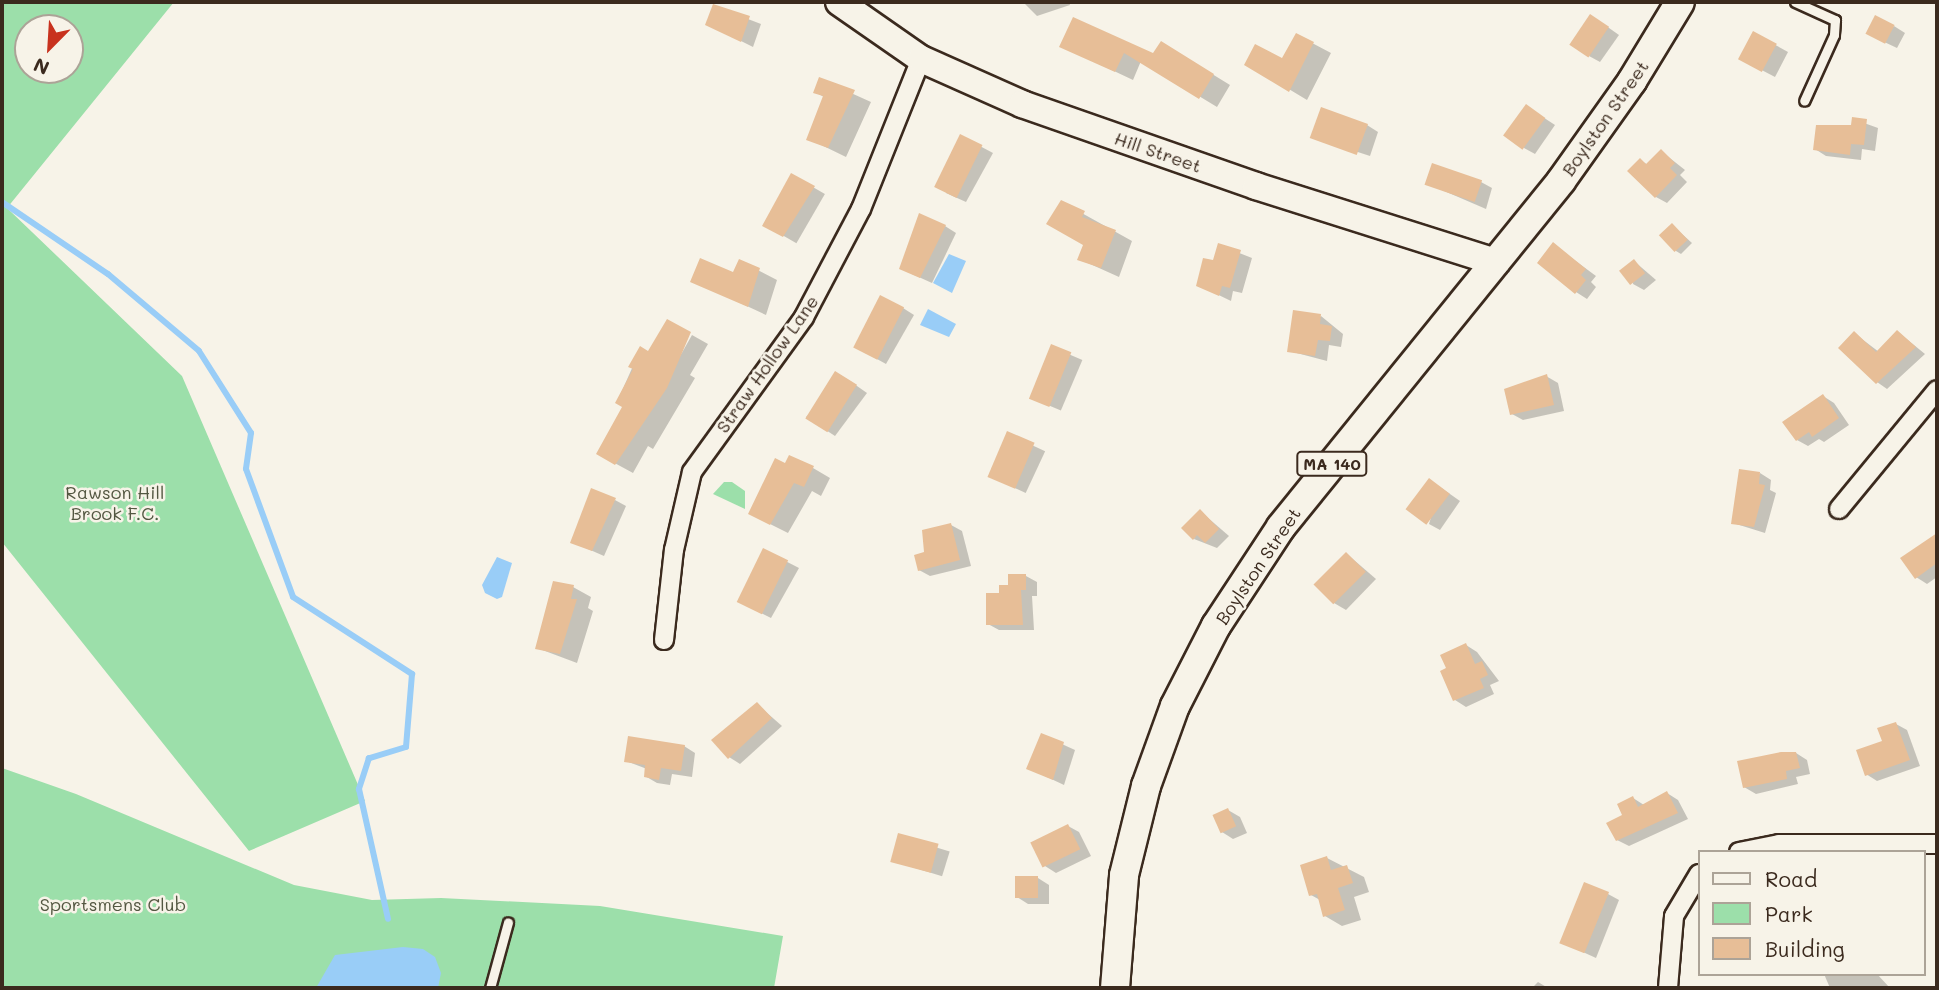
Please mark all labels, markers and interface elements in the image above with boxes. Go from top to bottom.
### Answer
north arrow [14,14,84,84]
text: N [29,52,53,81]
street label: Boylston Street [1557,56,1653,180]
street label: Hill Street [1112,127,1204,177]
street label: Straw Hollow Lane [711,291,823,437]
road number: MA 140 [1295,452,1369,477]
park label: Rawson Hill Brook F.C. [65,482,165,524]
street label: Boylston Street [1211,504,1305,628]
legend [1698,850,1925,976]
text: Road [1765,865,1817,892]
park label: Sportsmens Club [40,893,186,915]
text: Park [1765,900,1813,927]
text: Building [1765,935,1845,962]

